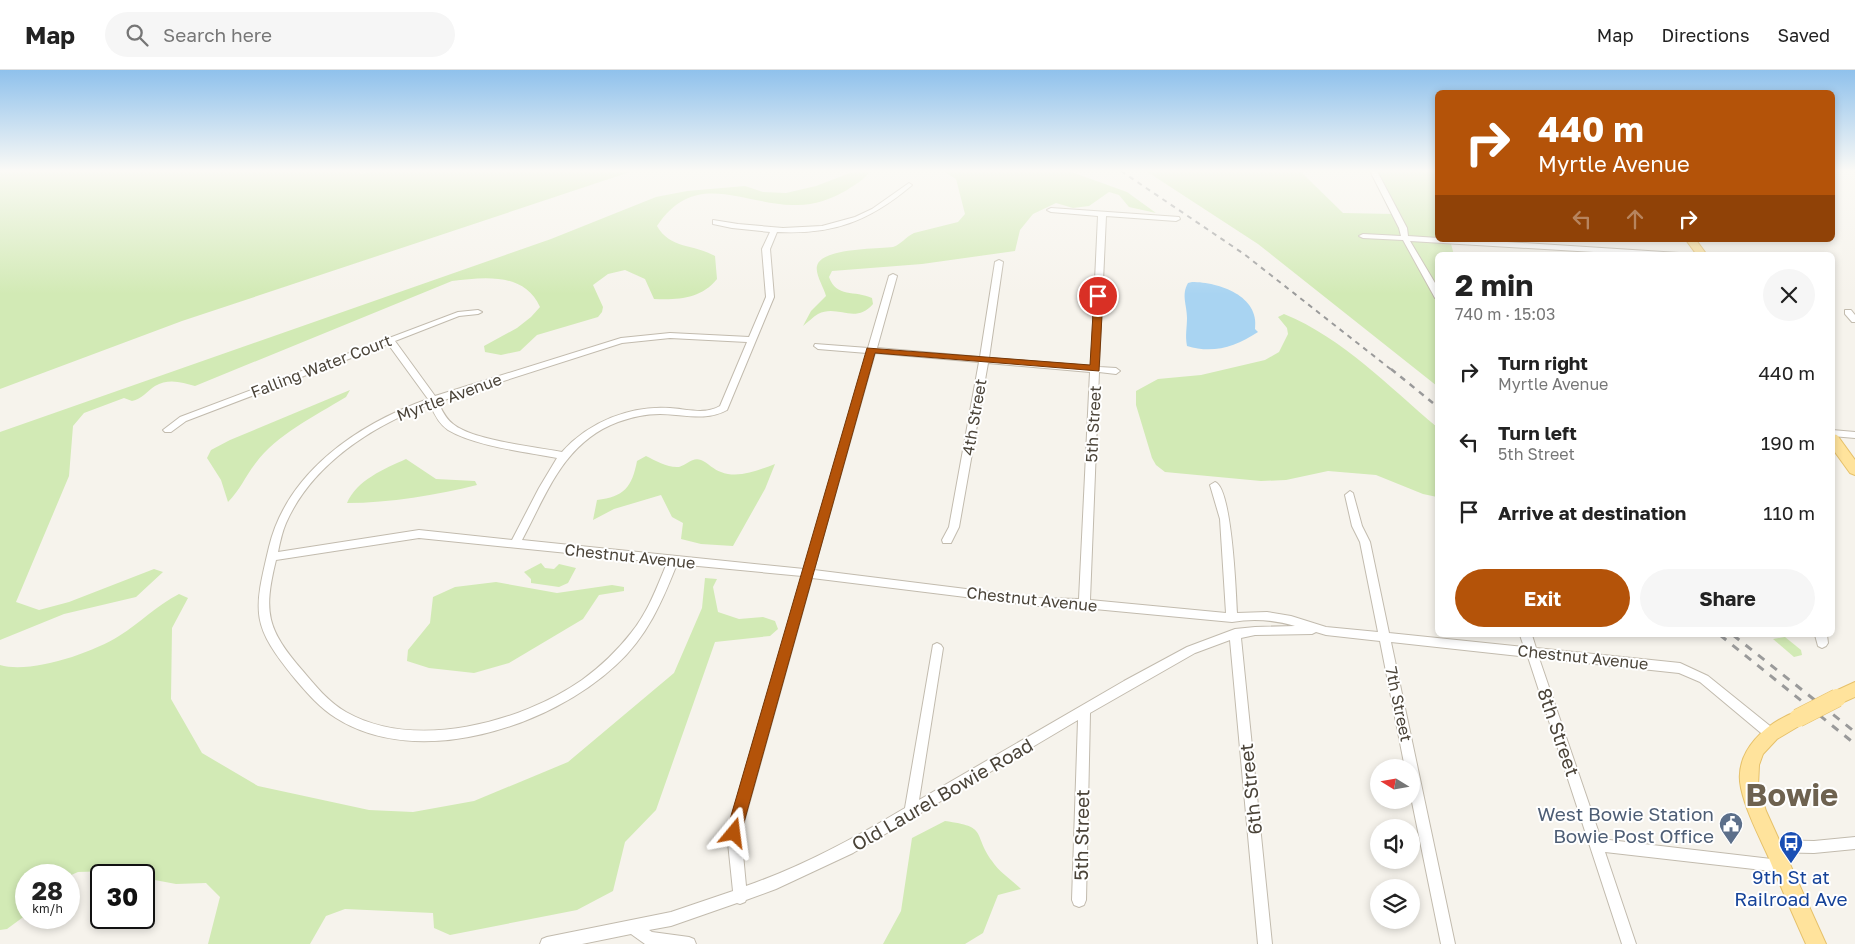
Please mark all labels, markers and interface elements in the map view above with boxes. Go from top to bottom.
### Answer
search box [105,12,455,57]
text: Map [25,20,75,49]
icon: search [123,21,151,49]
text: Search here [163,23,272,46]
text: Map [1597,24,1633,46]
text: Directions [1661,24,1749,46]
text: Saved [1777,24,1830,46]
text: 440 m [1538,108,1644,150]
icon: right [1455,110,1520,175]
text: Myrtle Avenue [1538,150,1690,177]
icon: left [1568,205,1596,233]
icon: ahead [1621,205,1649,233]
icon: right [1674,205,1702,233]
text: 2 min [1455,267,1533,303]
button: close [1763,269,1815,321]
pin [1077,275,1119,317]
icon: arrive [1084,282,1112,310]
text: 740 m · 15:03 [1455,304,1555,324]
street label: Falling Water Court [248,330,394,402]
text: Turn right [1498,351,1588,374]
icon: right [1455,358,1483,386]
text: 440 m [1758,361,1815,384]
street label: Myrtle Avenue [394,369,504,425]
text: Myrtle Avenue [1498,374,1608,394]
street label: 4th Street [957,377,991,457]
street label: 5th Street [1081,385,1105,463]
text: Turn left [1498,421,1577,444]
icon: left [1455,428,1483,456]
text: 190 m [1761,431,1815,454]
text: 5th Street [1498,444,1575,464]
icon: arrive [1455,498,1483,526]
text: Arrive at destination [1498,501,1686,524]
text: 110 m [1763,501,1815,524]
street label: Chestnut Avenue [564,539,696,573]
button: Exit [1455,569,1630,627]
button: Share [1640,569,1815,627]
street label: Chestnut Avenue [966,582,1098,616]
street label: Chestnut Avenue [1517,640,1649,674]
street label: 7th Street [1381,665,1417,743]
street label: 8th Street [1533,685,1585,779]
street label: Old Laurel Bowie Road [847,733,1037,855]
street label: 6th Street [1234,742,1266,836]
north arrow [1370,759,1420,809]
map controls [1370,759,1420,929]
district label: Bowie [1746,776,1838,813]
street label: 5th Street [1069,789,1093,881]
place label: West Bowie Station Bowie Post Office [1537,802,1714,847]
position arrow [707,806,759,858]
public building icon: West Bowie Station Bowie Post Office [1718,811,1744,845]
button: sound [1370,819,1420,869]
bus stop icon: 9th St at Railroad Ave [1778,830,1804,864]
speed limit sign: 30 [90,864,155,929]
place label: 9th St at Railroad Ave [1734,865,1848,910]
text: 28 [32,875,63,906]
button: layers [1370,879,1420,929]
text: km/h [32,901,63,916]

